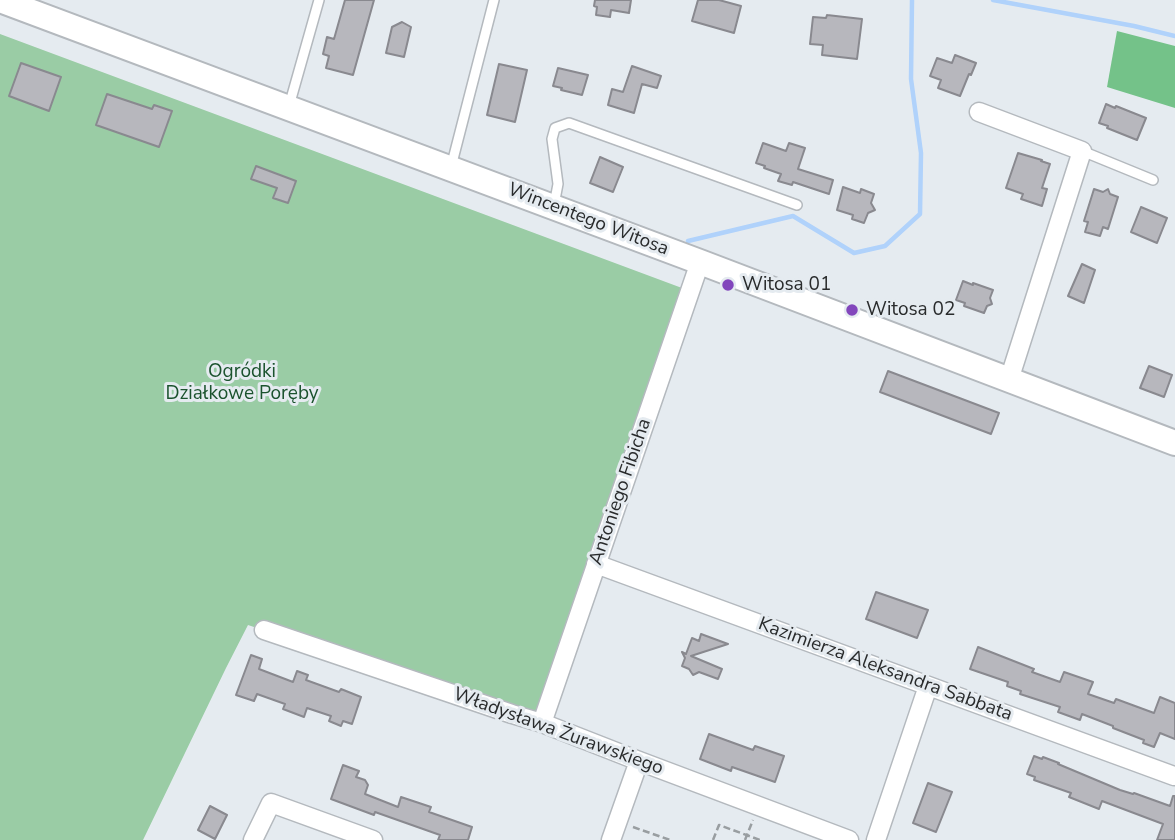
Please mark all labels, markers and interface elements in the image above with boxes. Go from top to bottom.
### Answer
street label: Wincentego Witosa [504,179,672,261]
place label: Witosa 01 [742,274,831,296]
marker: Witosa 01 [720,277,736,293]
place label: Witosa 02 [866,299,955,321]
marker: Witosa 02 [844,302,860,318]
park label: Ogródki Działkowe Poręby [165,361,319,405]
street label: Antoniego Fibicha [585,416,657,568]
street label: Kazimierza Aleksandra Sabbata [755,613,1015,727]
street label: Władysława Żurawskiego [450,683,666,781]

